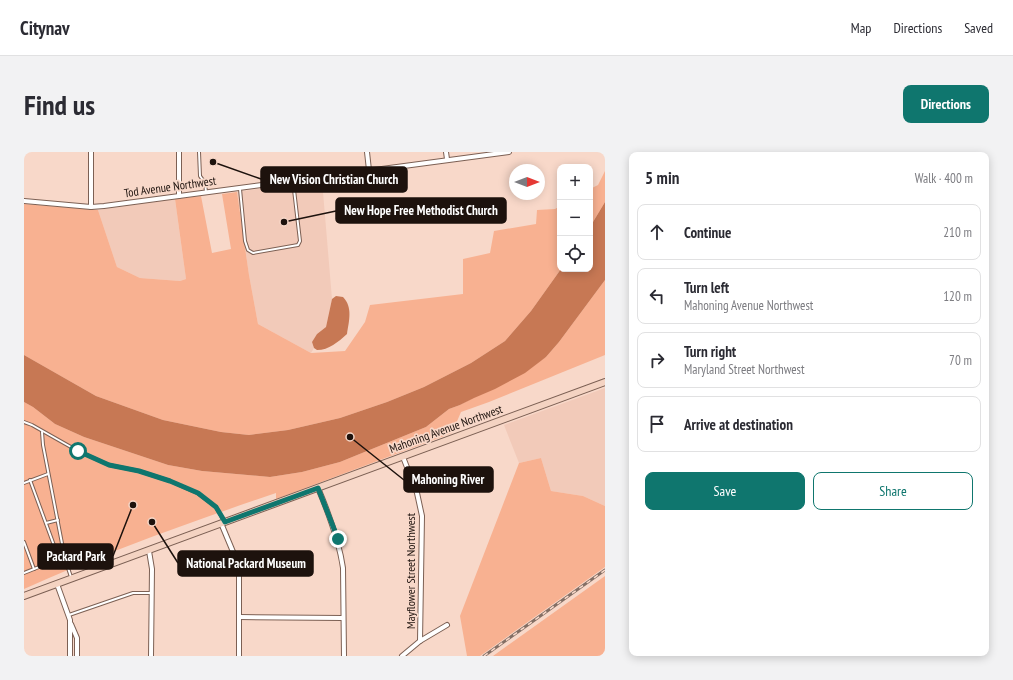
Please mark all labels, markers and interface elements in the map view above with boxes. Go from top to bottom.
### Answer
text: Citynav [20,16,70,40]
text: Map [851,19,871,37]
text: Directions [893,19,942,37]
text: Saved [964,19,993,37]
button: Directions [903,85,989,123]
text: Find us [24,86,95,123]
north arrow [509,164,545,200]
map controls [557,164,593,272]
button: + [557,164,593,200]
callout: New Vision Christian Church [261,167,407,192]
text: 5 min [645,167,679,189]
text: Walk · 400 m [915,170,973,187]
text: New Vision Christian Church [270,171,399,188]
street label: Tod Avenue Northwest [123,173,218,200]
callout: New Hope Free Methodist Church [336,198,506,223]
button: − [557,200,593,236]
text: New Hope Free Methodist Church [344,202,498,219]
icon: ahead [646,221,668,243]
text: Continue [684,223,731,242]
text: 210 m [943,224,972,241]
button: locate [557,236,593,272]
text: Turn left [684,278,729,297]
icon: left [646,285,668,307]
text: 120 m [943,288,972,305]
text: Mahoning Avenue Northwest [684,297,813,314]
text: Turn right [684,342,736,361]
icon: right [646,349,668,371]
text: 70 m [949,352,972,369]
text: Maryland Street Northwest [684,361,805,378]
street label: Mahoning Avenue Northwest [387,401,505,456]
icon: arrive [646,413,668,435]
text: Arrive at destination [684,415,793,434]
route start [69,442,87,460]
callout: Mahoning River [404,467,493,492]
text: Mahoning River [412,471,484,488]
button: Save [645,472,805,510]
button: Share [813,472,973,510]
street label: Mayflower Street Northwest [403,512,418,629]
route end [329,530,347,548]
callout: Packard Park [38,544,113,569]
text: Packard Park [46,548,106,565]
callout: National Packard Museum [178,551,313,576]
text: National Packard Museum [186,555,306,572]

